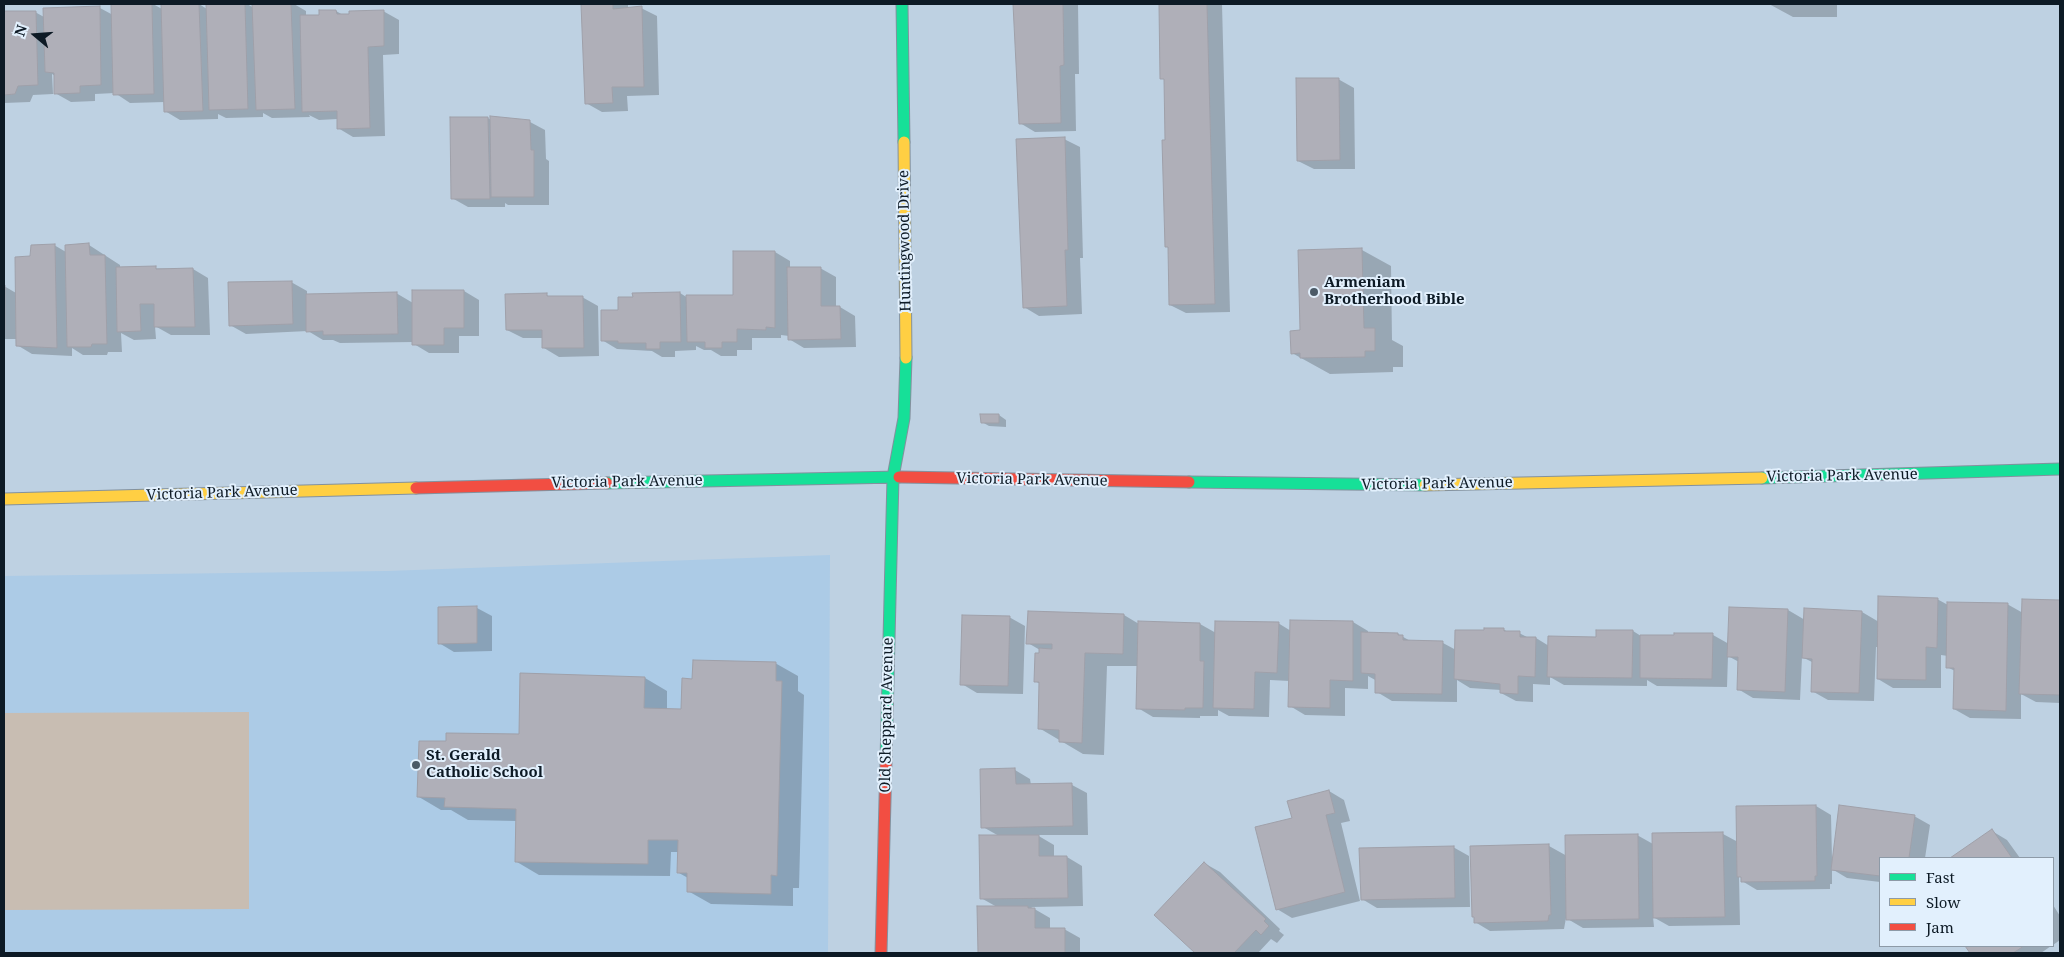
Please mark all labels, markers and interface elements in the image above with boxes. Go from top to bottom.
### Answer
north arrow [10,10,60,60]
text: N [10,22,31,38]
street label: Huntingwood Drive [895,170,915,312]
place label: Armeniam Brotherhood Bible [1324,274,1465,309]
marker: Armeniam Brotherhood Bible [1308,286,1320,298]
street label: Victoria Park Avenue [1766,466,1918,486]
street label: Victoria Park Avenue [956,470,1108,490]
street label: Victoria Park Avenue [551,472,703,492]
street label: Victoria Park Avenue [1361,474,1513,494]
street label: Victoria Park Avenue [146,481,298,505]
street label: Old Sheppard Avenue [877,637,897,793]
place label: St. Gerald Catholic School [426,747,543,782]
marker: St. Gerald Catholic School [410,759,422,771]
legend [1879,857,2054,947]
text: Fast [1926,867,1955,887]
text: Slow [1926,892,1960,912]
text: Jam [1926,917,1954,937]

